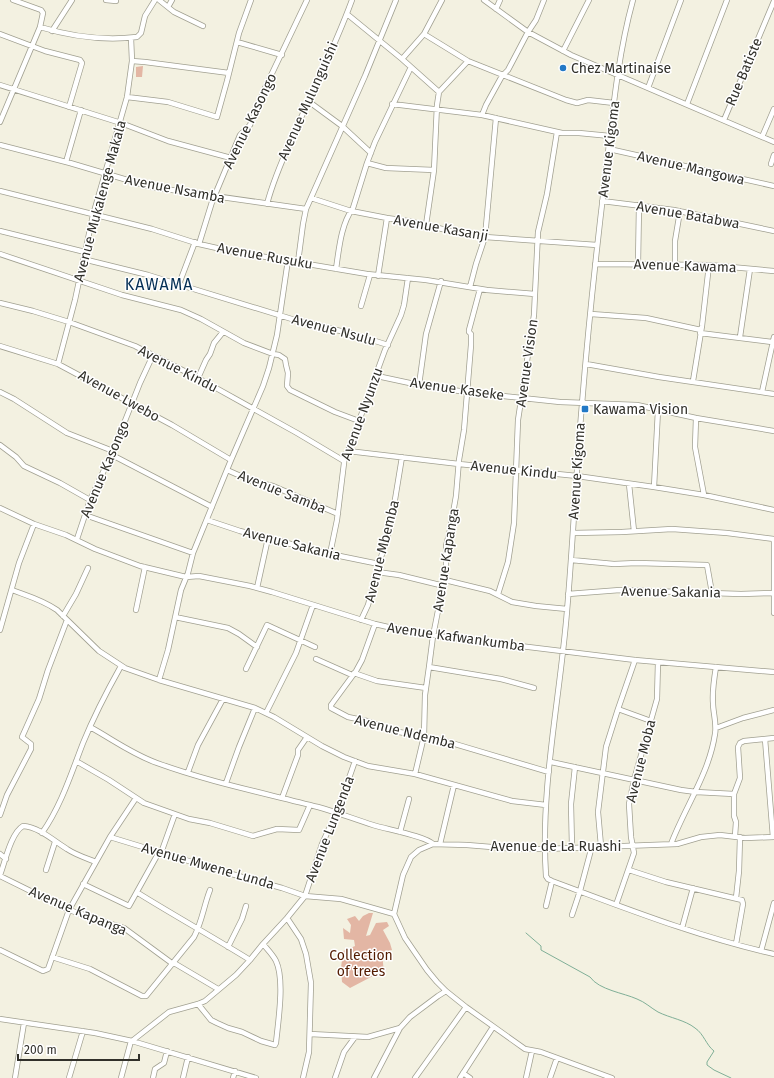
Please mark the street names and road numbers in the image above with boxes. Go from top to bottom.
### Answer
street label: Rue Batiste [722,35,766,109]
street label: Avenue Mulunguishi [274,39,342,163]
street label: Avenue Kasongo [220,71,280,171]
street label: Avenue Kigoma [595,100,623,198]
street label: Avenue Mukalenge Makala [70,118,130,284]
street label: Avenue Mangowa [636,147,746,189]
street label: Avenue Nsamba [124,171,226,207]
street label: Avenue Batabwa [635,198,741,232]
street label: Avenue Kasanji [392,211,490,245]
street label: Avenue Rusuku [216,239,314,273]
street label: Avenue Kawama [633,256,737,276]
street label: Avenue Nsulu [290,311,378,349]
street label: Avenue Vision [512,318,542,408]
street label: Avenue Kindu [135,342,221,396]
street label: Avenue Nyunzu [337,365,387,463]
street label: Avenue Lwebo [75,367,163,425]
street label: Avenue Kaseke [409,374,505,404]
street label: Avenue Kasongo [77,418,133,520]
street label: Avenue Kigoma [565,422,589,520]
street label: Avenue Kindu [470,457,558,483]
street label: Avenue Samba [236,467,328,517]
street label: Avenue Mbemba [361,498,403,604]
street label: Avenue Kapanga [429,507,463,613]
street label: Avenue Sakania [242,524,342,564]
street label: Avenue Sakania [621,583,721,601]
street label: Avenue Kafwankumba [386,619,526,655]
street label: Avenue Ndemba [353,711,457,753]
street label: Avenue Moba [622,718,660,804]
street label: Avenue Lungenda [302,774,358,884]
street label: Avenue de La Ruashi [491,838,621,855]
street label: Avenue Mwene Lunda [140,839,276,893]
street label: Avenue Kapanga [27,883,129,939]

